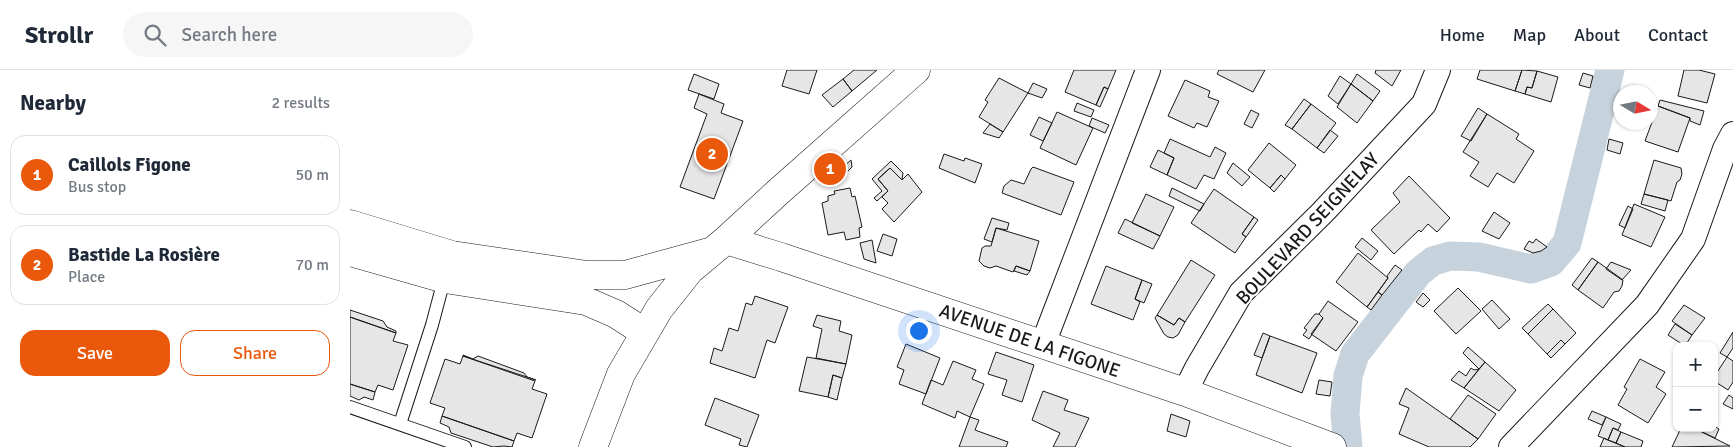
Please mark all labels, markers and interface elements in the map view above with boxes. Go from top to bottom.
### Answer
search box [123,12,473,57]
text: Strollr [25,20,93,50]
icon: search [141,21,169,49]
text: Search here [181,23,277,47]
text: Home [1440,24,1485,46]
text: Map [1513,24,1546,46]
text: About [1574,24,1620,46]
text: Contact [1648,24,1708,46]
north arrow [1613,85,1658,130]
text: Nearby [20,90,86,116]
text: 2 results [271,93,330,113]
pin: 2 [696,135,728,173]
street label: BOULEVARD SEIGNELAY [1231,147,1385,310]
pin: 1 [814,150,846,188]
text: Caillols Figone [68,153,191,177]
text: 1 [33,165,41,185]
text: 50 m [295,165,329,185]
text: Bus stop [68,177,126,197]
text: Bastide La Rosière [68,243,220,267]
text: 2 [33,255,41,275]
text: 70 m [295,255,329,275]
text: Place [68,267,105,287]
street label: AVENUE DE LA FIGONE [936,299,1123,383]
your location [906,318,932,344]
button: Save [20,330,170,376]
button: Share [180,330,330,376]
map controls [1673,342,1718,432]
button: + [1673,342,1718,387]
button: − [1673,387,1718,432]

